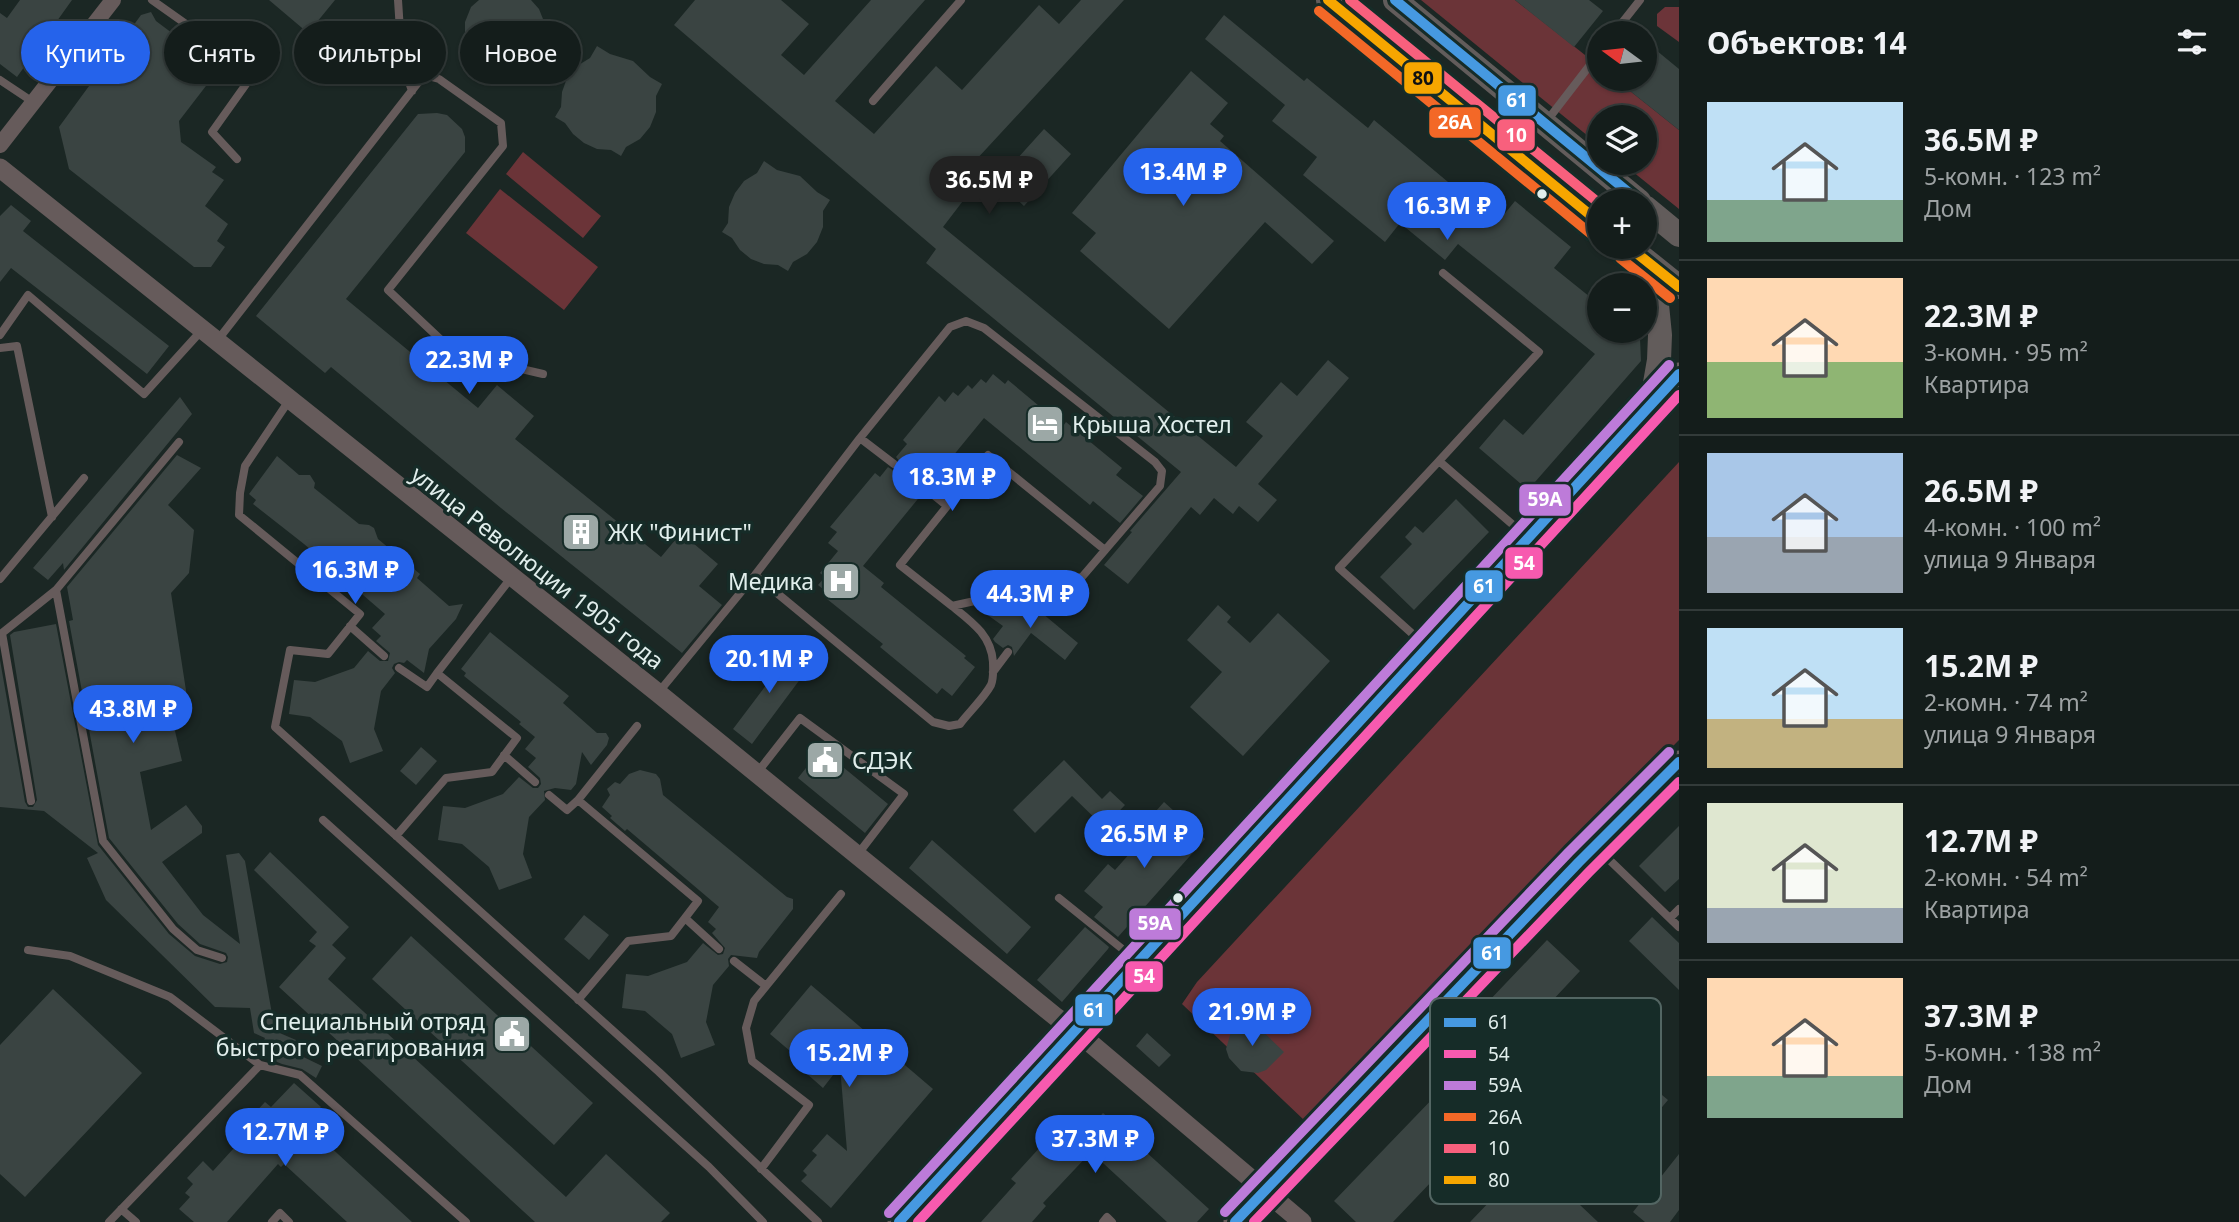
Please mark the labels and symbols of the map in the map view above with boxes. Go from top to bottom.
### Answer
north arrow [1587,21,1657,91]
line badge: 80 [1403,61,1443,95]
text: 80 [1412,65,1434,91]
line badge: 61 [1497,84,1537,117]
text: 61 [1506,87,1528,113]
line badge: 26А [1428,106,1482,139]
text: 26А [1438,109,1473,135]
line badge: 10 [1496,118,1536,152]
text: 10 [1505,122,1527,148]
pin: 13.4M ₽ [1118,148,1248,208]
pin: 36.5M ₽ [924,156,1054,216]
pin: 16.3M ₽ [1382,182,1512,242]
unlabelled marker [1535,187,1549,201]
pin: 22.3M ₽ [404,336,534,396]
hotel icon: Крыша Хостел [1024,403,1066,445]
place label: Крыша Хостел [1072,408,1232,440]
pin: 18.3M ₽ [887,454,1017,513]
street label: улица Революции 1905 года [405,458,671,676]
line badge: 59А [1518,483,1572,517]
text: 59А [1528,486,1563,512]
building icon: ЖК "Финист" [560,511,602,553]
place label: ЖК "Финист" [608,516,752,548]
pin: 16.3M ₽ [290,546,420,606]
line badge: 54 [1504,546,1544,580]
text: 54 [1513,550,1535,576]
hospital icon: Медика [820,560,862,602]
place label: Медика [728,565,814,597]
line badge: 61 [1464,569,1504,603]
pin: 44.3M ₽ [965,570,1095,630]
text: 61 [1473,573,1495,599]
pin: 20.1M ₽ [704,636,834,695]
pin: 43.8M ₽ [68,686,198,745]
public building icon: СДЭК [804,739,846,781]
place label: СДЭК [852,744,913,776]
pin: 26.5M ₽ [1079,810,1209,870]
unlabelled marker [1171,891,1185,905]
line badge: 59А [1128,907,1182,941]
text: 59А [1138,910,1173,936]
line badge: 61 [1472,936,1512,970]
text: 61 [1481,940,1503,966]
line badge: 54 [1124,960,1164,993]
text: 54 [1133,963,1155,989]
pin: 21.9M ₽ [1187,988,1317,1048]
line badge: 61 [1074,993,1114,1027]
text: 61 [1083,997,1105,1023]
legend [1430,998,1661,1204]
place label: Специальный отряд быстрого реагирования [216,1005,485,1063]
text: 61 [1488,1009,1510,1035]
public building icon: Специальный отряд быстрого реагирования [491,1013,533,1055]
pin: 15.2M ₽ [784,1030,914,1089]
text: 54 [1488,1041,1510,1067]
text: 59А [1488,1072,1523,1098]
text: 26А [1488,1104,1523,1130]
pin: 12.7M ₽ [220,1108,350,1168]
pin: 37.3M ₽ [1030,1116,1160,1175]
text: 10 [1488,1135,1510,1161]
text: 80 [1488,1167,1510,1193]

